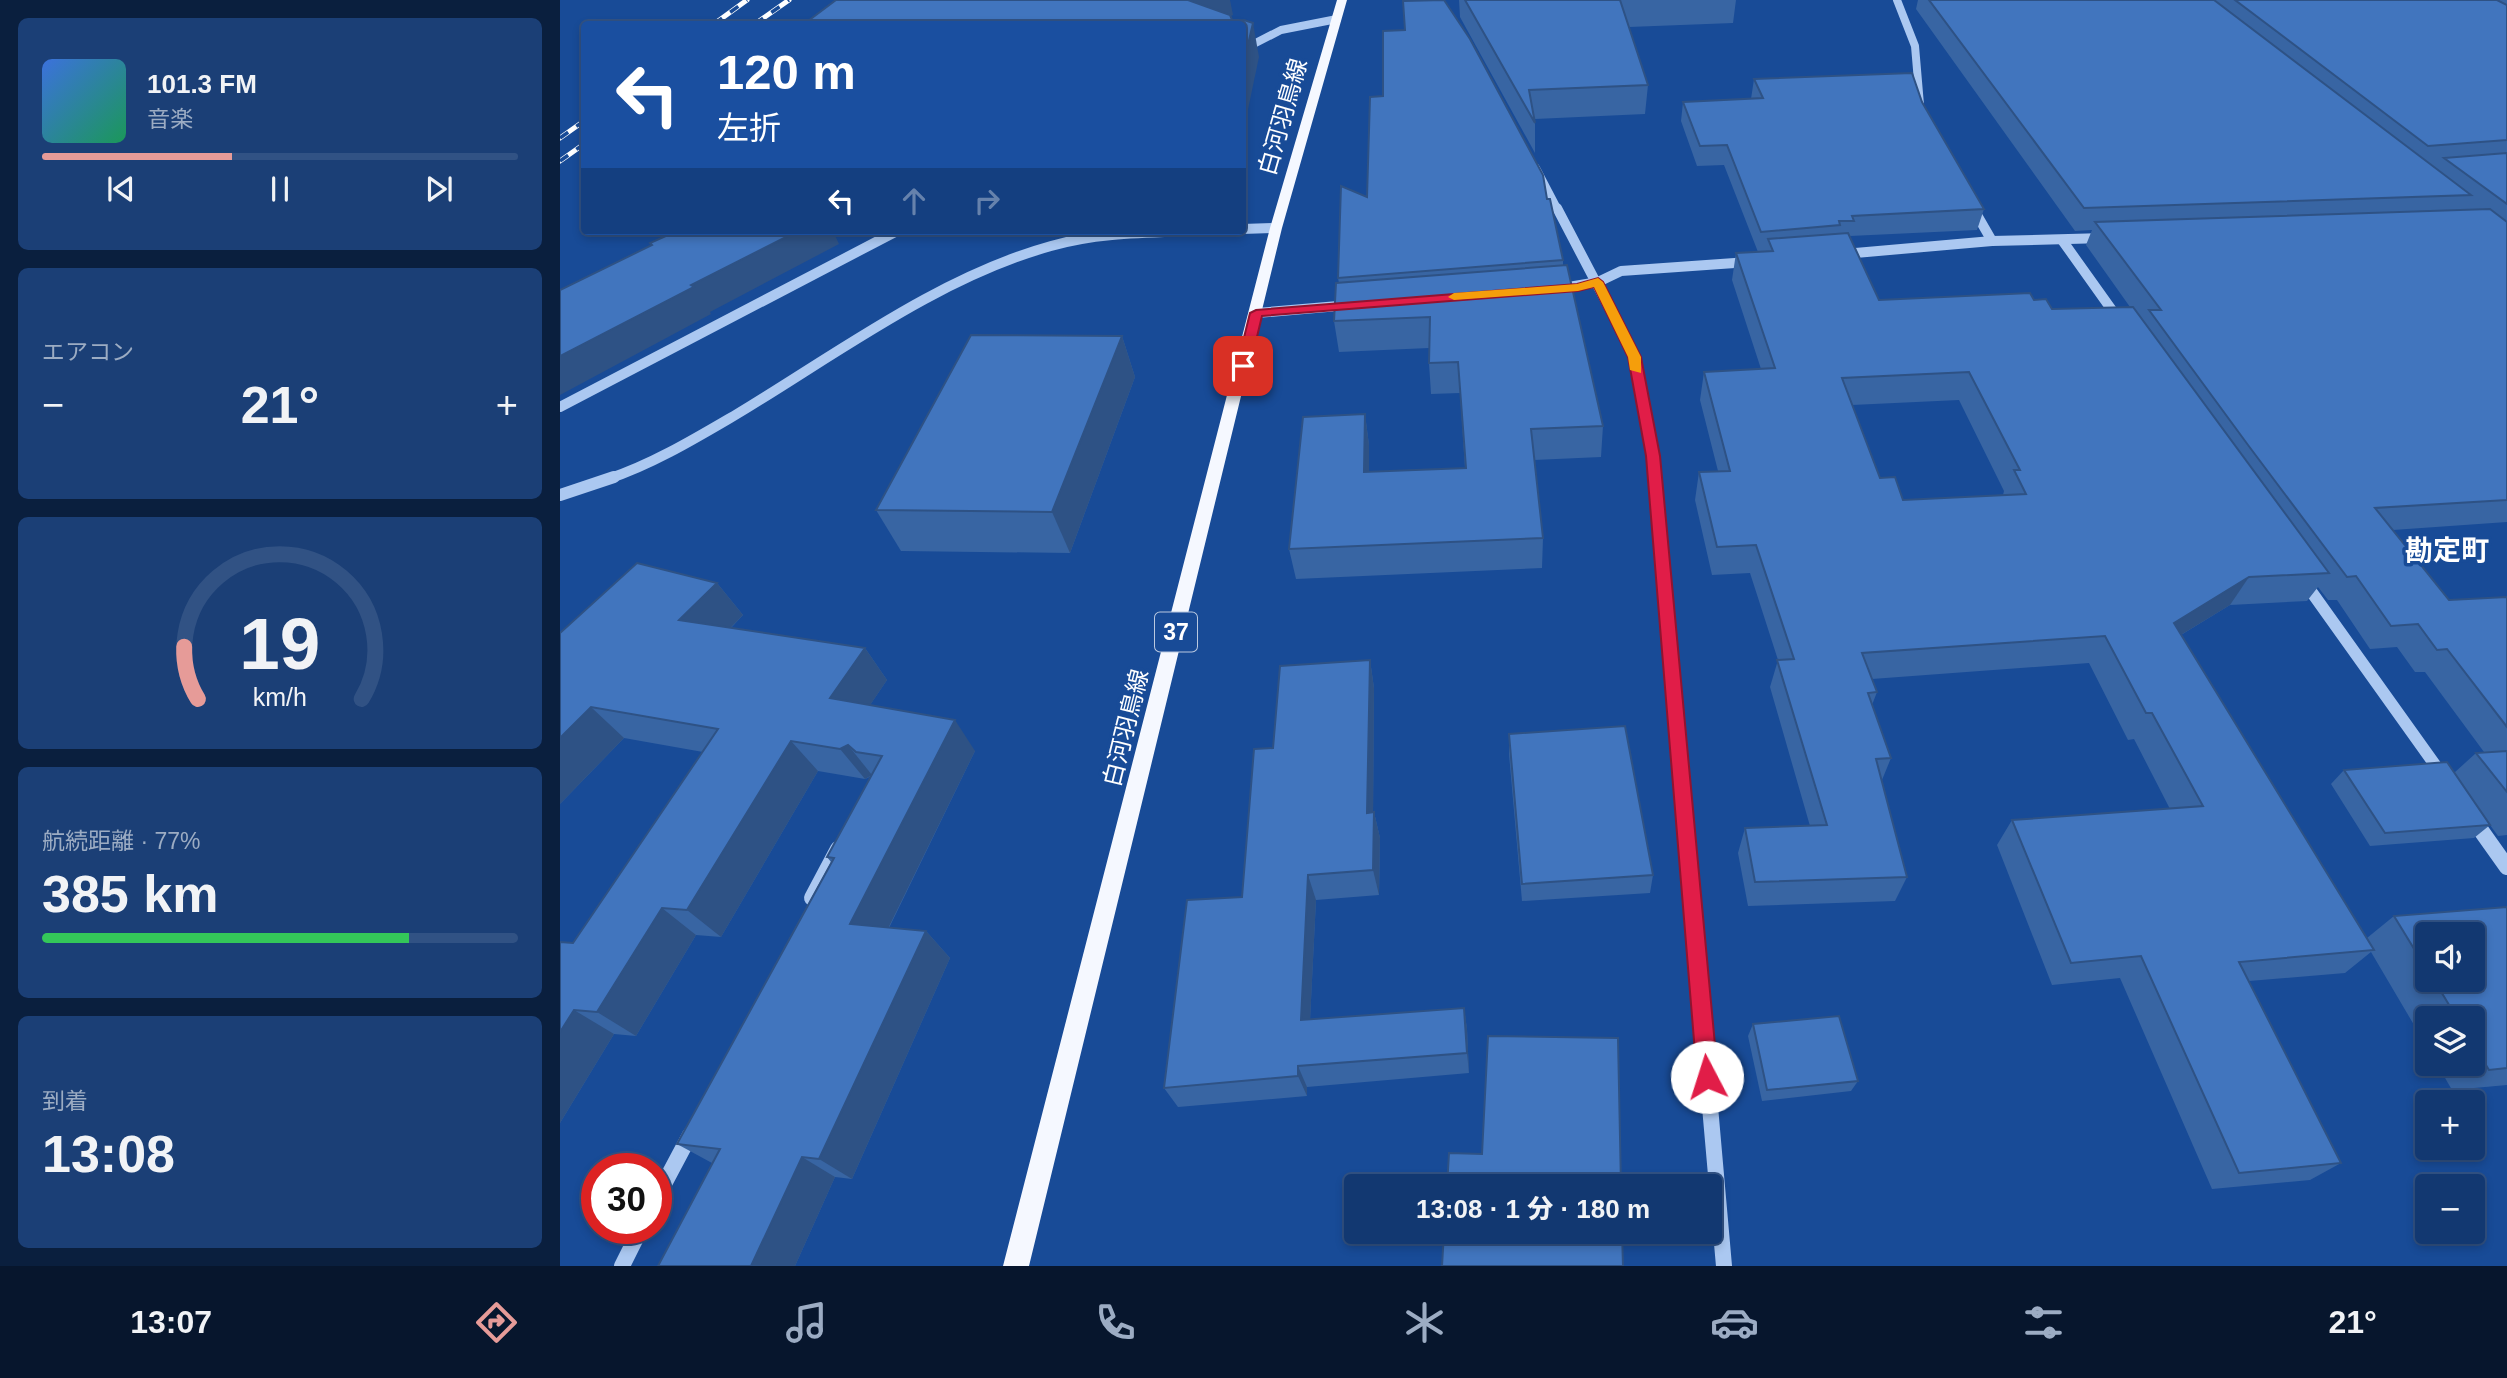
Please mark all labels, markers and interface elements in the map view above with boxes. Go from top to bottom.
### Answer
text: 120 m [717,45,856,99]
icon: left [602,49,693,140]
street label: 白河羽鳥線 [1253,55,1312,178]
text: 101.3 FM [147,69,257,99]
text: 音楽 [147,106,193,132]
text: 左折 [717,110,781,146]
icon: previous [102,170,140,208]
icon: pause [261,170,299,208]
icon: next [420,170,458,208]
icon: left [822,182,860,220]
icon: ahead [895,182,933,220]
icon: right [968,182,1006,220]
pin [1213,336,1273,396]
text: エアコン [42,339,134,365]
icon: arrive [1224,347,1262,385]
text: 21° [241,376,319,434]
text: − [42,384,64,426]
text: + [496,384,518,426]
district label: 勘定町 [2405,535,2489,566]
text: 19 [240,603,320,684]
road number: 37 [1155,612,1197,652]
street label: 白河羽鳥線 [1098,666,1153,789]
text: km/h [253,683,307,711]
text: 航続距離 · 77% [42,828,200,854]
text: 385 km [42,865,218,923]
map controls [2415,922,2485,1244]
button: sound [2415,922,2485,992]
button: layers [2415,1006,2485,1076]
position arrow [1670,1040,1744,1114]
text: 到着 [42,1088,88,1114]
button: + [2415,1090,2485,1160]
text: 13:08 [42,1125,175,1183]
speed limit sign: 30 [581,1153,672,1244]
button: − [2415,1174,2485,1244]
text: 13:08 · 1 分 · 180 m [1416,1194,1650,1224]
icon: directions [472,1298,521,1347]
icon: music [782,1298,831,1347]
icon: phone [1091,1298,1140,1347]
icon: climate [1400,1298,1449,1347]
icon: car [1710,1298,1759,1347]
icon: filters [2019,1298,2068,1347]
text: 13:07 [130,1304,212,1340]
text: 21° [2328,1304,2377,1340]

